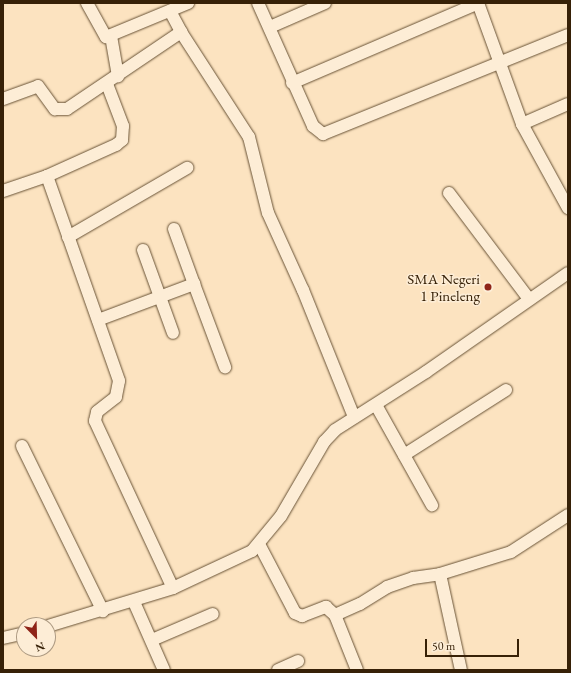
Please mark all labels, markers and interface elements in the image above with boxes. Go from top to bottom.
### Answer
place label: SMA Negeri 1 Pineleng [407,269,480,304]
marker: SMA Negeri 1 Pineleng [483,282,493,292]
north arrow [16,617,56,657]
scale bar [427,631,521,657]
text: 50 m [432,638,455,654]
text: N [33,639,47,655]

